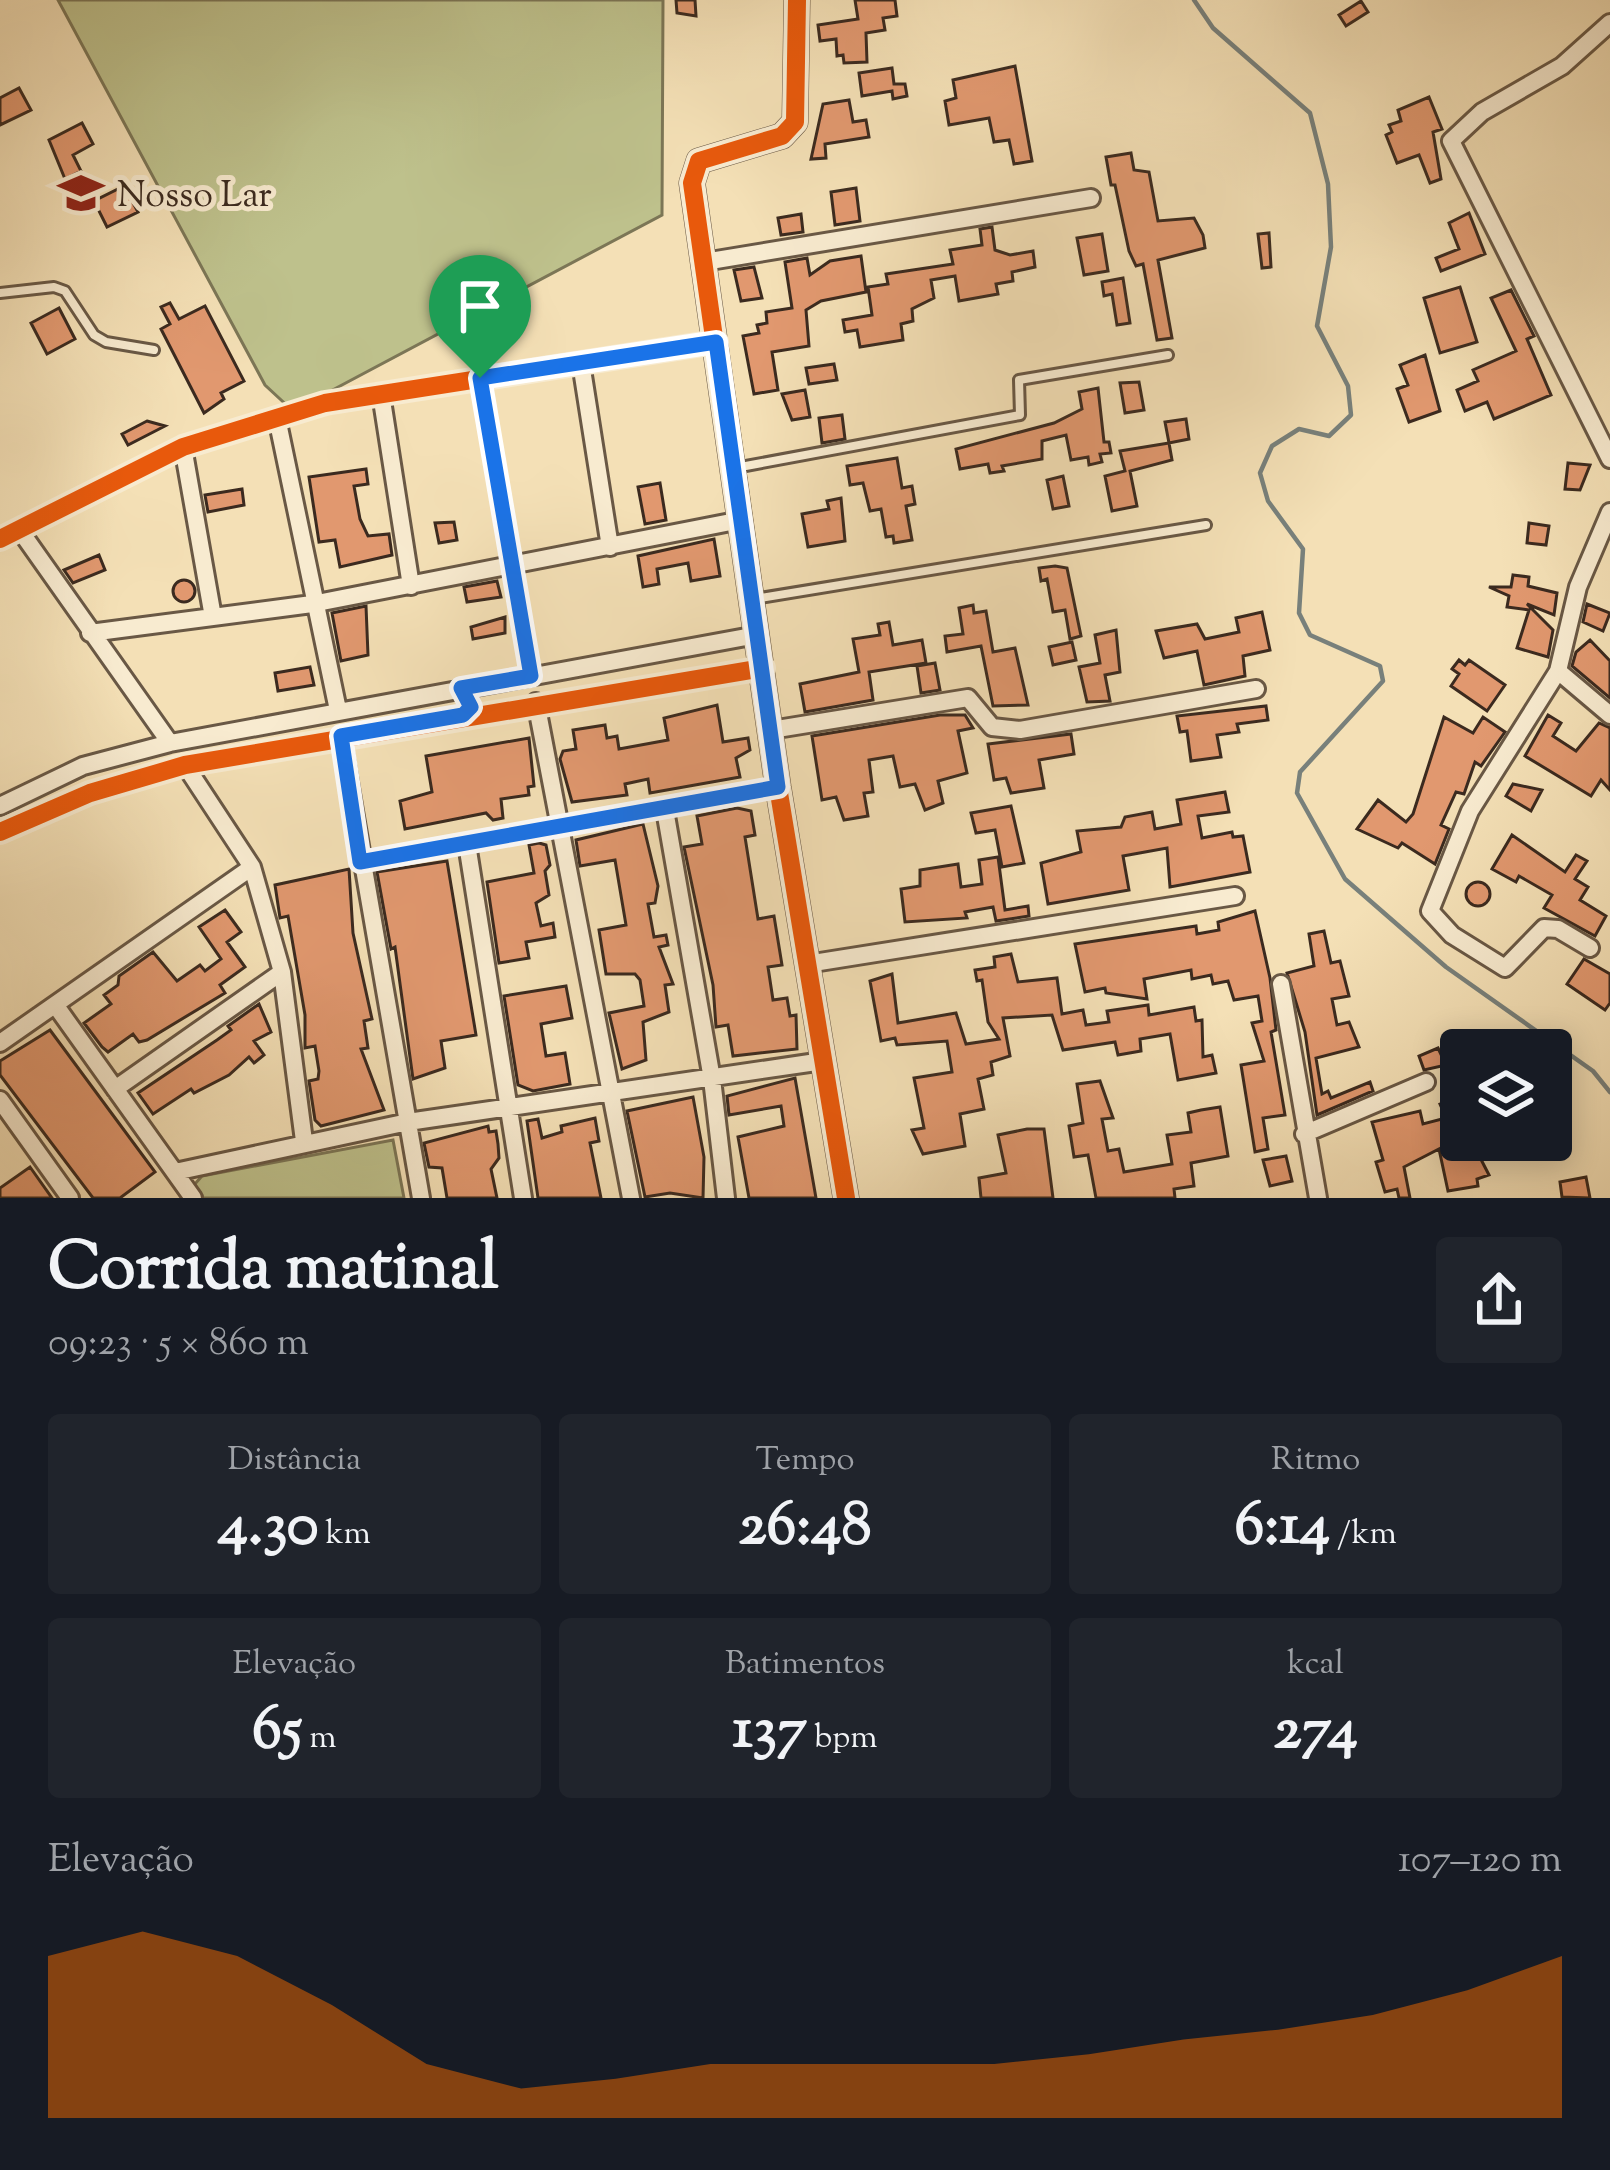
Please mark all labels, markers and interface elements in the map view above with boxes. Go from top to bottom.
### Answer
school or university icon: Nosso Lar [56,168,106,218]
place label: Nosso Lar [117,171,272,223]
pin [429,255,531,378]
icon: arrive [447,273,513,339]
map controls [1440,1029,1572,1161]
button: layers [1440,1029,1572,1161]
text: Corrida matinal [48,1224,499,1319]
button: share [1436,1237,1562,1363]
text: 09:23 · 5 × 860 m [48,1317,309,1373]
text: Distância [228,1437,361,1485]
text: Tempo [755,1437,854,1485]
text: Ritmo [1271,1437,1360,1485]
text: 4.30 [218,1485,319,1572]
text: 26:48 [738,1485,872,1572]
text: 6:14 [1235,1485,1330,1572]
text: km [319,1511,371,1559]
text: /km [1330,1511,1397,1559]
text: Elevação [233,1641,356,1689]
text: Batimentos [725,1641,885,1689]
text: kcal [1287,1641,1344,1689]
text: 65 [252,1689,302,1776]
text: 137 [732,1689,807,1776]
text: 274 [1274,1689,1358,1776]
text: m [302,1715,337,1763]
text: bpm [807,1715,878,1763]
text: Elevação [48,1834,194,1890]
text: 107–120 m [1398,1834,1562,1890]

